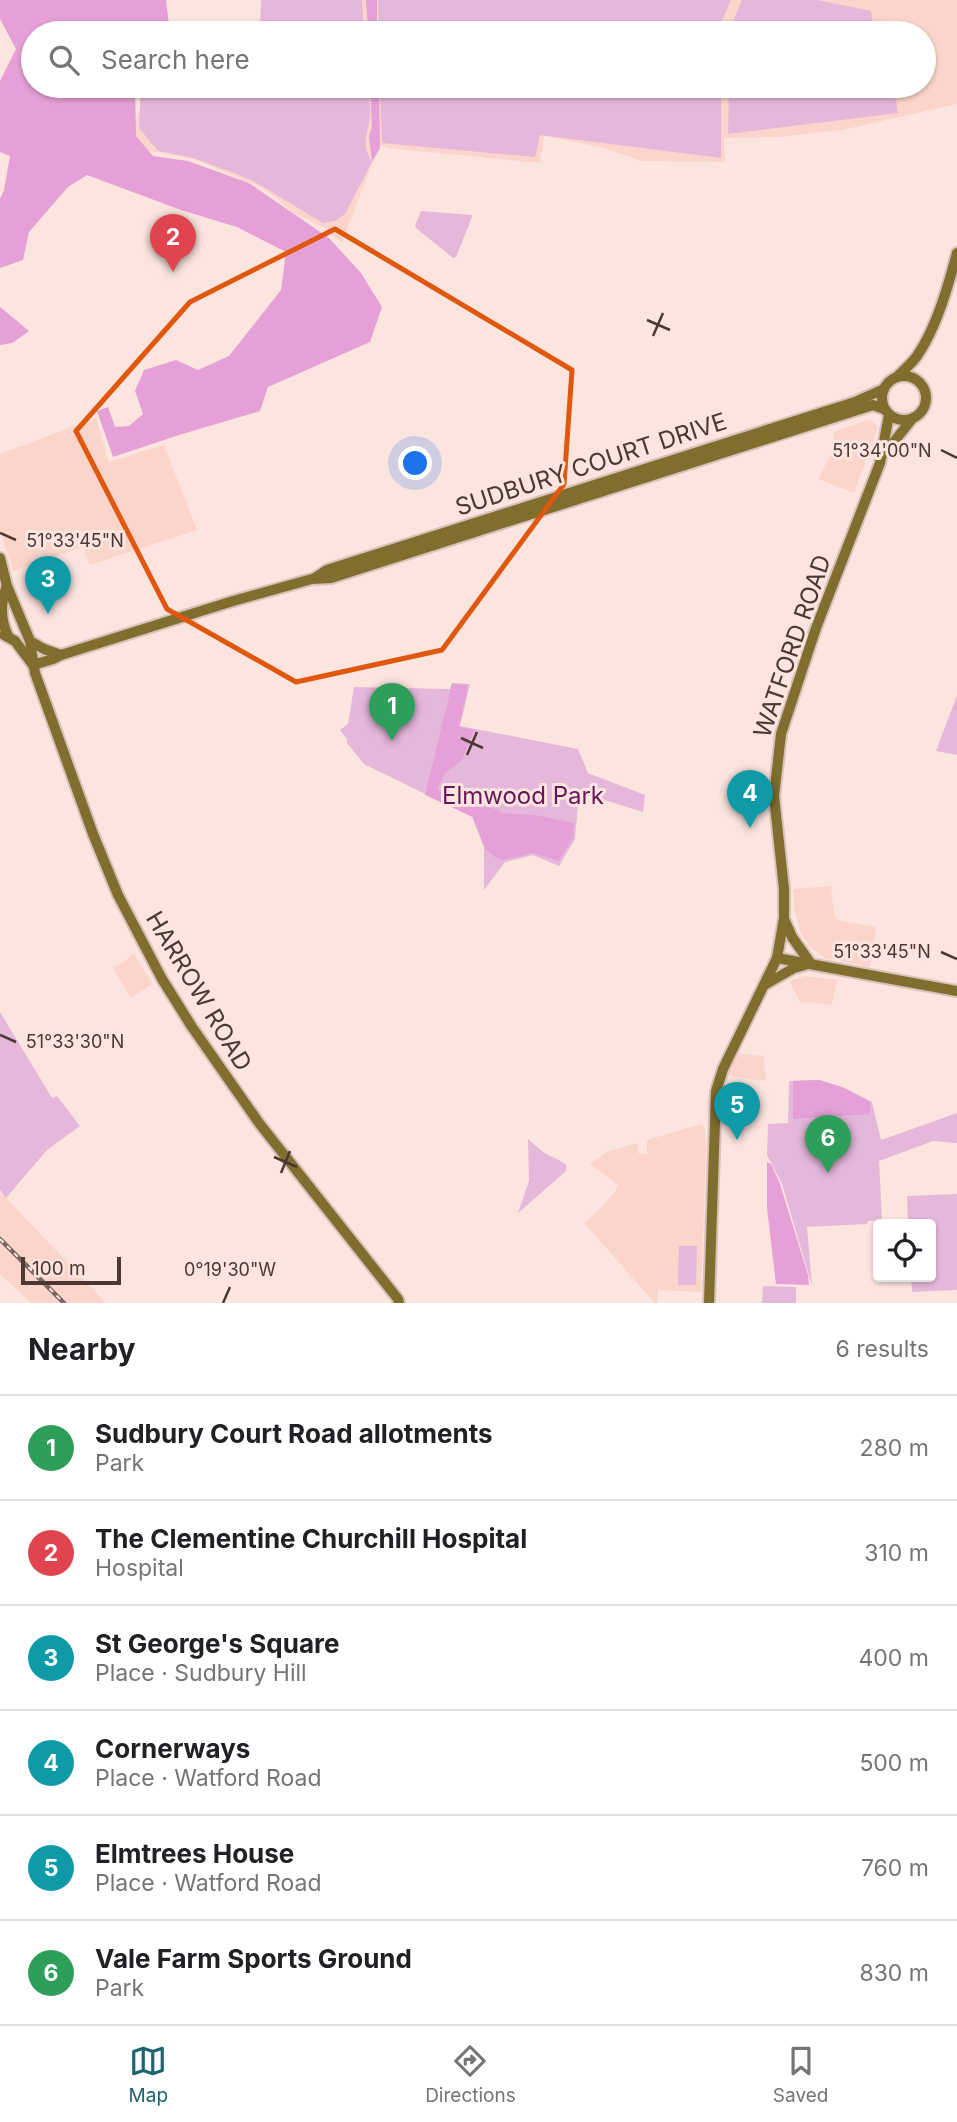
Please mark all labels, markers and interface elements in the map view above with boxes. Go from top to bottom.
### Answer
search box [21,21,936,98]
icon: search [45,41,83,79]
text: Search here [101,44,250,75]
pin: 2 [150,214,196,272]
street label: SUDBURY COURT DRIVE [452,406,730,522]
text: 51°34'00"N [832,440,932,461]
your location [398,446,432,480]
text: 51°33'45"N [26,530,124,551]
street label: WATFORD ROAD [747,551,837,741]
pin: 3 [25,556,71,614]
pin: 1 [369,683,415,741]
pin: 4 [727,770,773,828]
park label: Elmwood Park [442,781,604,810]
street label: HARROW ROAD [140,906,258,1076]
text: 51°33'45"N [833,941,931,962]
text: 51°33'30"N [26,1031,124,1052]
pin: 5 [714,1082,760,1140]
pin: 6 [805,1115,851,1173]
map controls [873,1219,936,1282]
button: locate [873,1219,936,1282]
scale bar [21,1254,121,1286]
text: 100 m [32,1257,86,1280]
text: 0°19'30"W [184,1259,276,1280]
text: Nearby [28,1331,136,1367]
text: 6 results [835,1335,929,1363]
text: Sudbury Court Road allotments [95,1418,493,1449]
text: 1 [46,1434,56,1462]
text: 280 m [860,1434,929,1462]
text: Park [95,1449,144,1477]
text: The Clementine Churchill Hospital [95,1523,527,1554]
text: 2 [44,1539,58,1567]
text: 310 m [864,1539,929,1567]
text: Hospital [95,1554,184,1582]
text: St George's Square [95,1628,339,1659]
text: 3 [44,1644,58,1672]
text: 400 m [859,1644,929,1672]
text: Place · Sudbury Hill [95,1659,307,1687]
text: Cornerways [95,1733,250,1764]
text: 4 [43,1749,59,1777]
text: 500 m [859,1749,929,1777]
text: Place · Watford Road [95,1764,322,1792]
text: Elmtrees House [95,1838,294,1869]
text: 5 [44,1854,58,1882]
text: 760 m [861,1854,929,1882]
text: Place · Watford Road [95,1869,322,1897]
text: Vale Farm Sports Ground [95,1943,412,1974]
text: 6 [44,1959,58,1987]
text: 830 m [859,1959,929,1987]
text: Park [95,1974,144,2002]
tab: Map [129,2042,168,2107]
tab: Directions [425,2042,516,2107]
tab: Saved [773,2042,828,2107]

